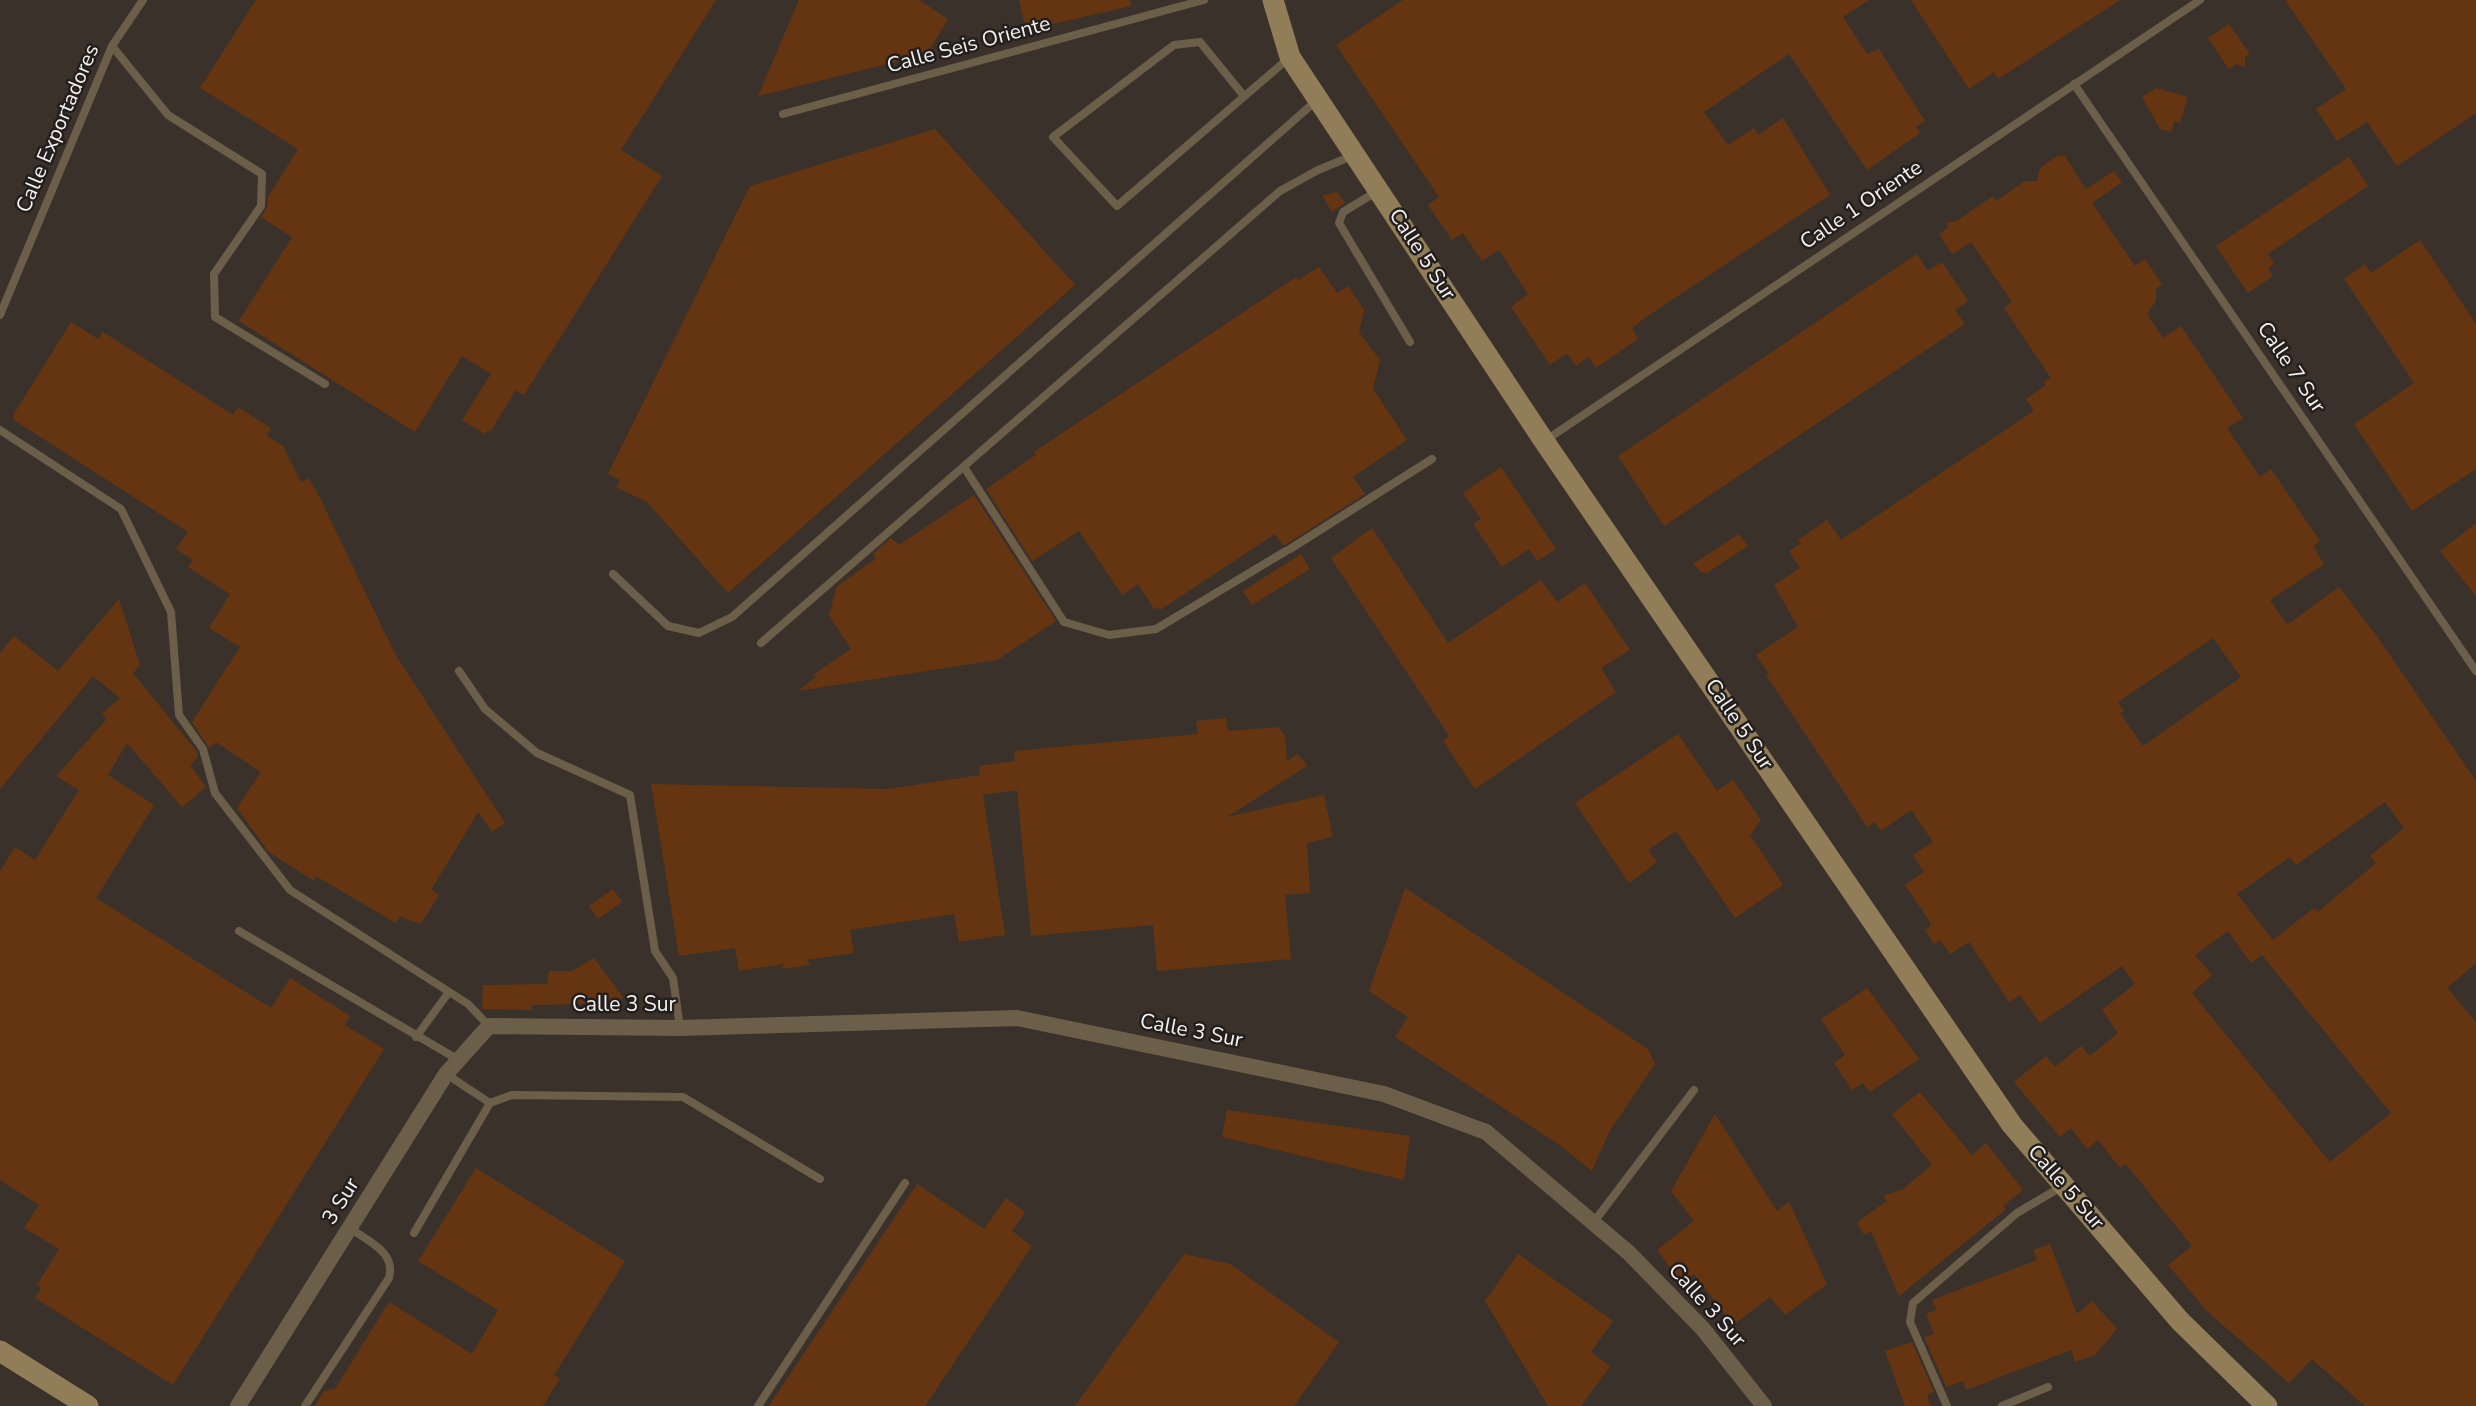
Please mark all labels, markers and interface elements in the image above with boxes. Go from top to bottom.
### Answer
street label: Calle Seis Oriente [884,12,1054,80]
street label: Calle Exportadores [12,41,106,217]
street label: Calle 1 Oriente [1796,156,1928,256]
street label: Calle 5 Sur [1382,205,1460,305]
street label: Calle 7 Sur [2250,318,2330,418]
street label: Calle 5 Sur [1698,675,1778,775]
street label: Calle 3 Sur [572,993,676,1019]
street label: Calle 3 Sur [1138,1010,1244,1054]
street label: Calle 5 Sur [2021,1140,2109,1236]
street label: 3 Sur [318,1174,366,1230]
street label: Calle 3 Sur [1662,1259,1750,1353]

